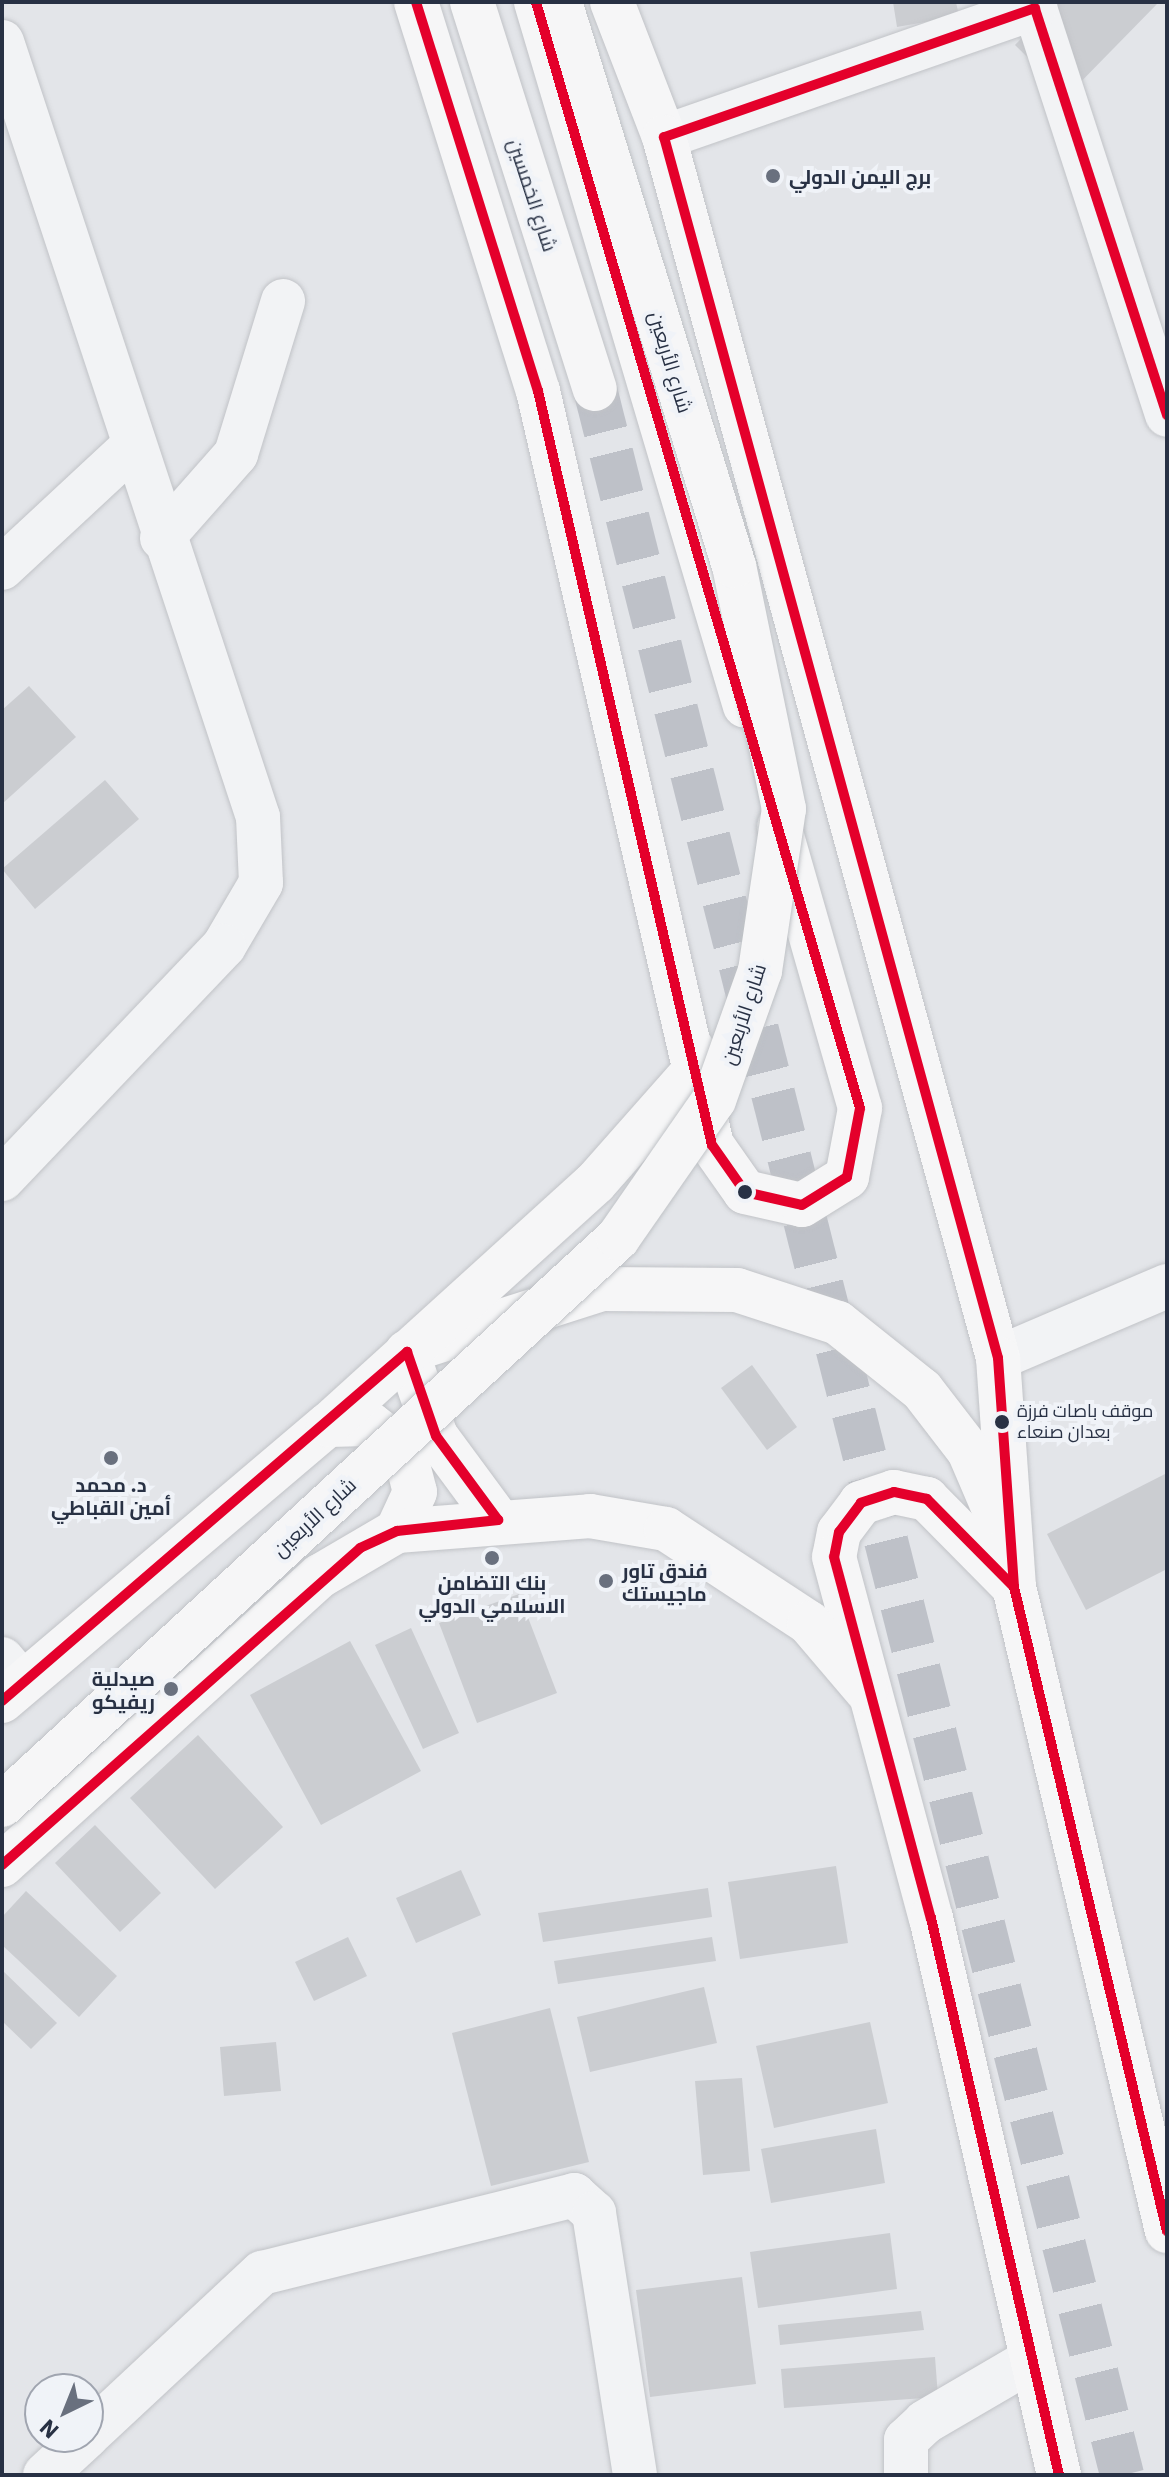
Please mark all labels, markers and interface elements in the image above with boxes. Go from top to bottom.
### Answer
street label: شارع الخمسين [504,136,562,254]
place label: برج اليمن الدولي [789,164,931,188]
marker: برج اليمن الدولي [764,167,782,185]
street label: شارع الأربعين [644,308,698,416]
street label: شارع الأربعين [715,960,771,1068]
unlabelled marker [737,1184,753,1200]
place label: موقف باصات فرزة بعدان صنعاء [1017,1401,1153,1444]
marker: موقف باصات فرزة بعدان صنعاء [994,1414,1010,1430]
marker: د. محمد أمين القباطي [100,1447,122,1469]
place label: د. محمد أمين القباطي [51,1472,171,1519]
street label: شارع الأربعين [267,1472,361,1562]
marker: بنك التضامن الاسلامي الدولي [483,1549,501,1567]
place label: فندق تاور ماجيستك [622,1558,708,1605]
place label: بنك التضامن الاسلامي الدولي [419,1570,565,1617]
marker: فندق تاور ماجيستك [597,1572,615,1590]
place label: صيدلية ريفيكو [92,1666,155,1713]
marker: صيدلية ريفيكو [162,1680,180,1698]
north arrow [24,2373,104,2453]
text: N [33,2413,64,2445]

